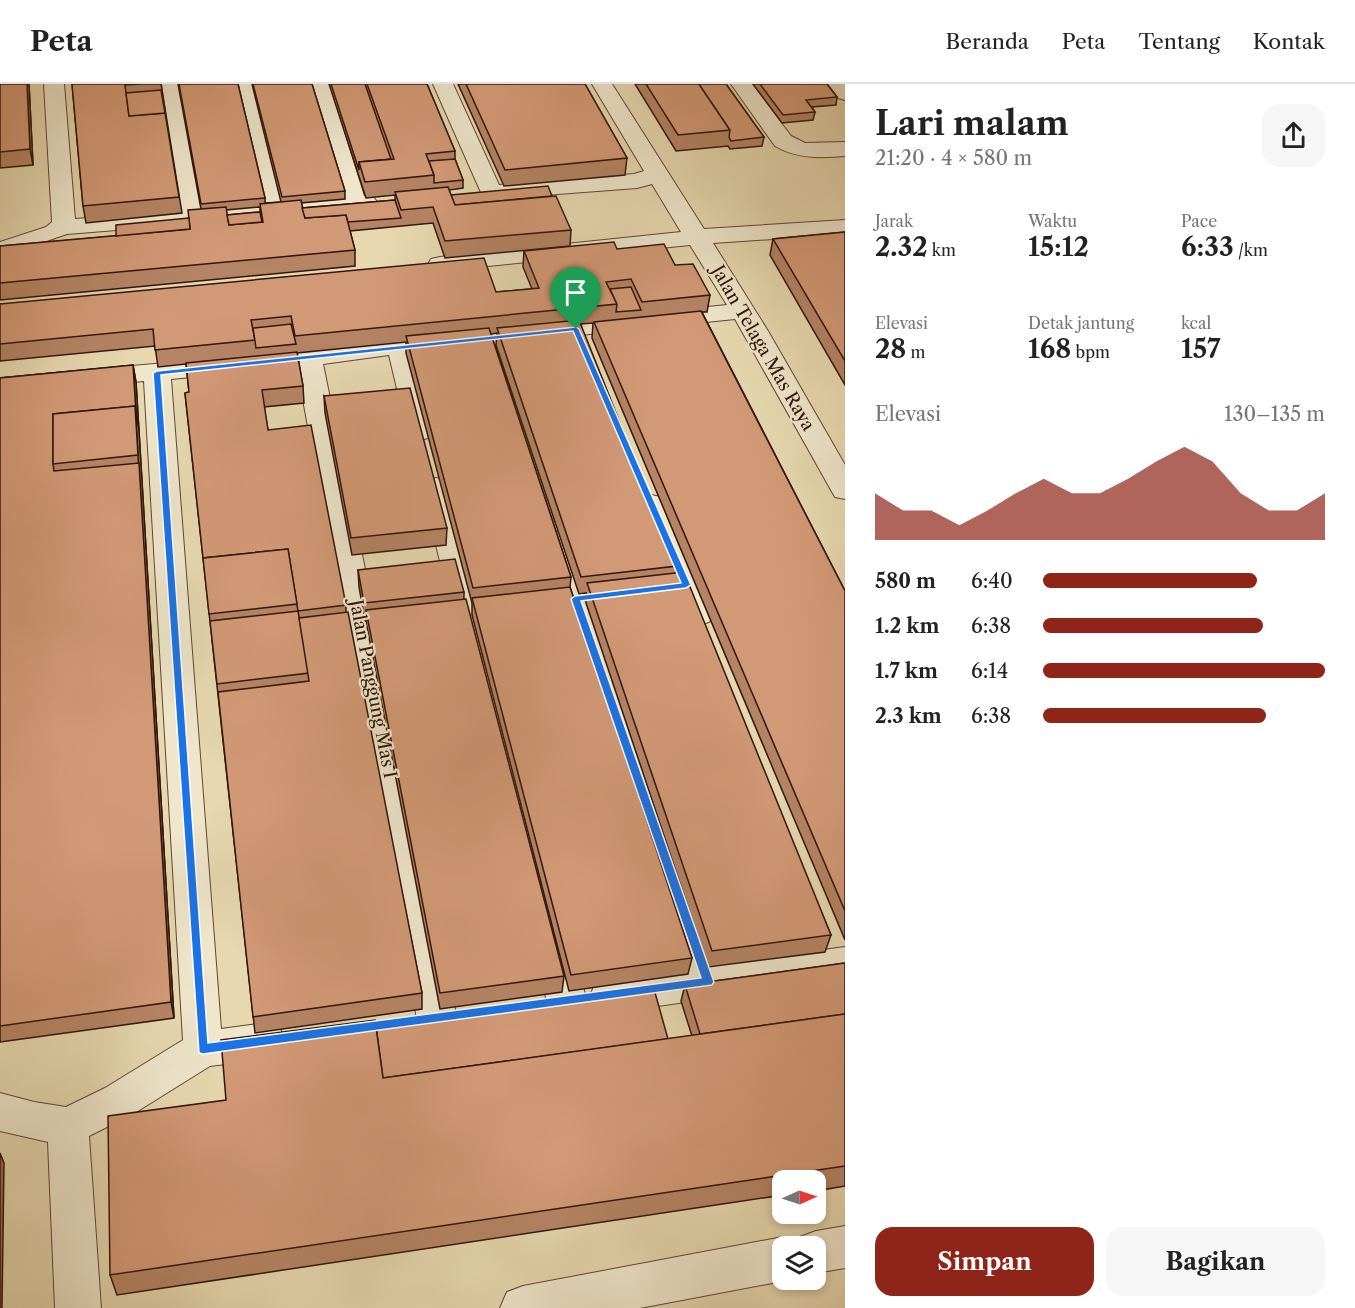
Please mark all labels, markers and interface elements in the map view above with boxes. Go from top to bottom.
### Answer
text: Peta [30,24,93,58]
text: Beranda [946,29,1029,54]
text: Peta [1062,29,1105,54]
text: Tentang [1138,29,1220,54]
text: Kontak [1253,29,1325,54]
text: Lari malam [875,103,1069,144]
button: share [1262,104,1325,167]
text: 21:20 · 4 × 580 m [875,146,1032,170]
text: Jarak [875,211,913,231]
text: Waktu [1028,211,1077,231]
text: Pace [1181,211,1217,231]
text: 2.32 [875,231,928,263]
text: 15:12 [1028,231,1089,263]
text: 6:33 [1181,231,1234,263]
text: km [928,240,956,260]
text: /km [1234,240,1268,260]
street label: Jalan Telaga Mas Raya [705,259,820,435]
pin [550,267,601,329]
icon: arrive [559,276,592,309]
text: Elevasi [875,313,928,333]
text: Detak jantung [1028,313,1134,333]
text: kcal [1181,313,1211,333]
text: 28 [875,333,906,365]
text: 168 [1028,333,1071,365]
text: 157 [1181,333,1221,365]
text: m [906,342,926,362]
text: bpm [1071,342,1110,362]
text: Elevasi [875,402,941,426]
text: 130–135 m [1224,402,1325,426]
text: 580 m [875,569,936,593]
text: 6:40 [971,569,1013,593]
street label: Jalan Panggung Mas I [344,595,401,780]
text: 1.2 km [875,614,939,638]
text: 6:38 [971,614,1011,638]
text: 1.7 km [875,659,938,683]
text: 6:14 [971,659,1008,683]
text: 2.3 km [875,704,942,728]
text: 6:38 [971,704,1011,728]
north arrow [772,1170,826,1224]
map controls [772,1170,826,1290]
button: Simpan [875,1227,1094,1296]
button: Bagikan [1106,1227,1325,1296]
button: layers [772,1236,826,1290]

